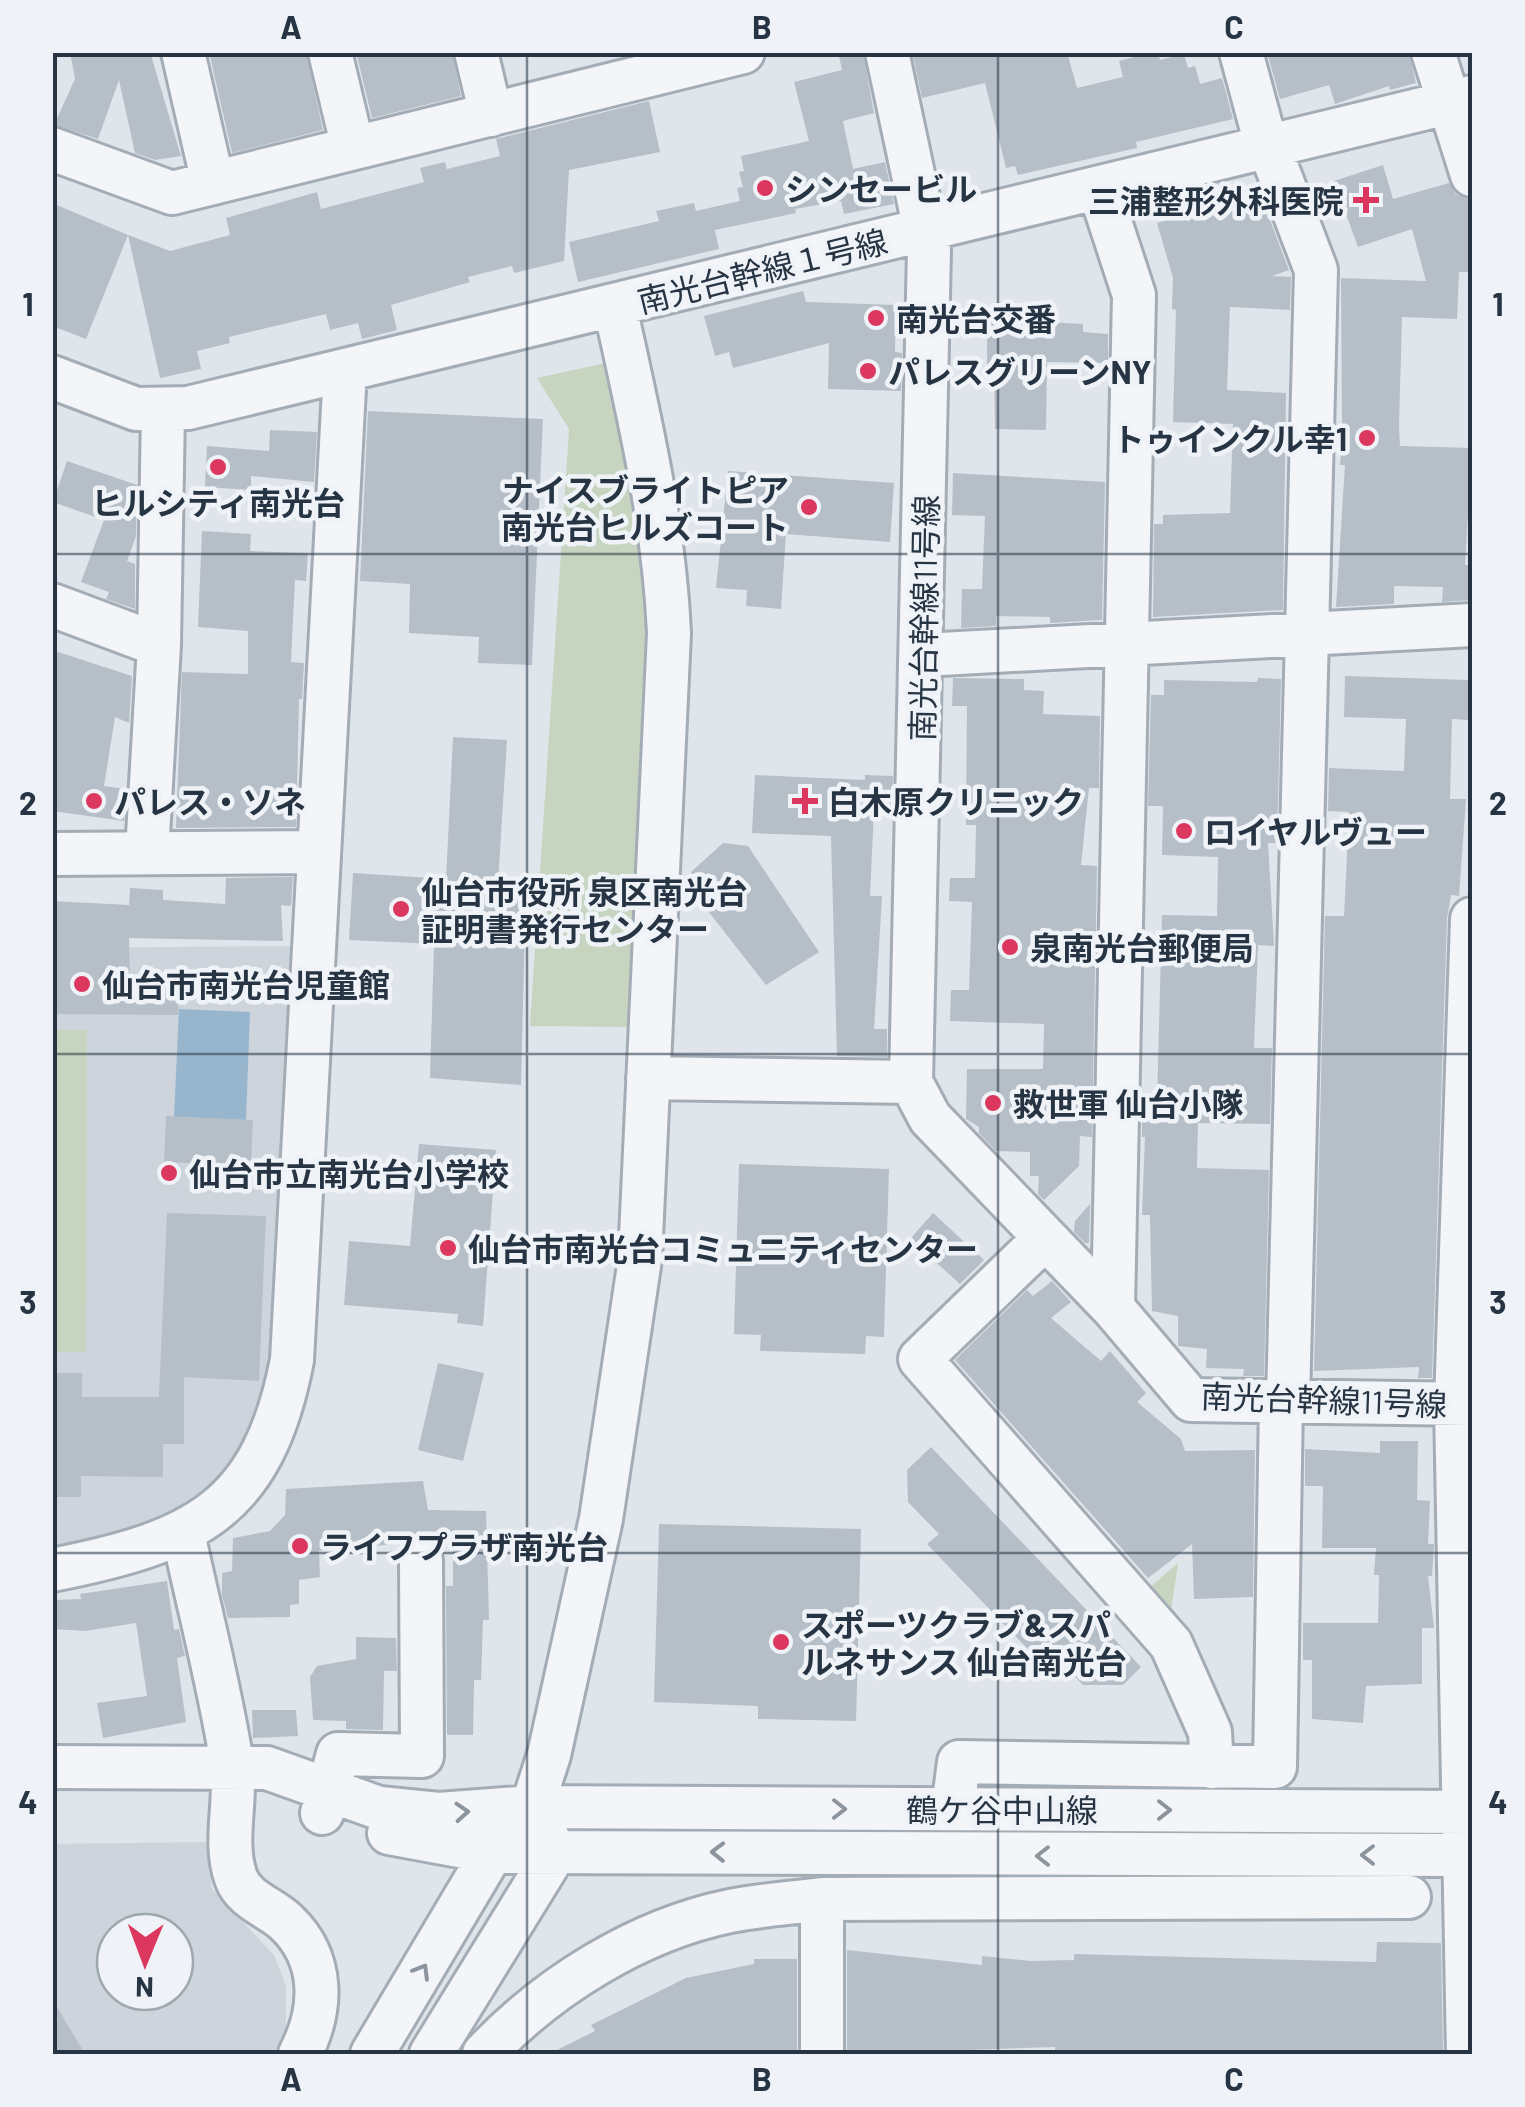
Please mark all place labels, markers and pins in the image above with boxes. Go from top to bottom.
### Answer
place label: シンセービル [785,169,977,207]
marker: シンセービル [754,177,776,199]
place label: 三浦整形外科医院 [1088,181,1344,219]
marker: 三浦整形外科医院 [1353,187,1379,213]
place label: 南光台交番 [896,299,1056,337]
marker: 南光台交番 [865,307,887,329]
place label: パレスグリーンNY [888,352,1151,390]
marker: パレスグリーンNY [857,360,879,382]
place label: トゥインクル幸1 [1113,419,1347,457]
marker: トゥインクル幸1 [1356,427,1378,449]
marker: ヒルシティ南光台 [207,456,229,478]
place label: ナイスブライトピア 南光台ヒルズコート [501,470,789,545]
place label: ヒルシティ南光台 [91,483,345,521]
marker: ナイスブライトピア 南光台ヒルズコート [798,496,820,518]
place label: パレス・ソネ [114,782,306,820]
place label: 白木原クリニック [828,782,1084,820]
marker: 白木原クリニック [792,788,818,814]
marker: パレス・ソネ [83,790,105,812]
place label: ロイヤルヴュー [1204,812,1427,850]
marker: ロイヤルヴュー [1173,820,1195,842]
place label: 仙台市役所 泉区南光台 証明書発行センター [421,872,747,947]
marker: 仙台市役所 泉区南光台 証明書発行センター [390,898,412,920]
place label: 泉南光台郵便局 [1030,928,1254,966]
marker: 泉南光台郵便局 [999,936,1021,958]
place label: 仙台市南光台児童館 [102,965,390,1003]
marker: 仙台市南光台児童館 [71,973,93,995]
place label: 救世軍 仙台小隊 [1013,1084,1243,1122]
marker: 救世軍 仙台小隊 [982,1092,1004,1114]
place label: 仙台市立南光台小学校 [189,1154,509,1192]
marker: 仙台市立南光台小学校 [158,1162,180,1184]
place label: 仙台市南光台コミュニティセンター [468,1229,978,1267]
marker: 仙台市南光台コミュニティセンター [437,1237,459,1259]
place label: ライフプラザ南光台 [320,1527,608,1565]
marker: ライフプラザ南光台 [289,1535,311,1557]
place label: スポーツクラブ&スパ ルネサンス 仙台南光台 [801,1605,1127,1680]
marker: スポーツクラブ&スパ ルネサンス 仙台南光台 [770,1631,792,1653]

